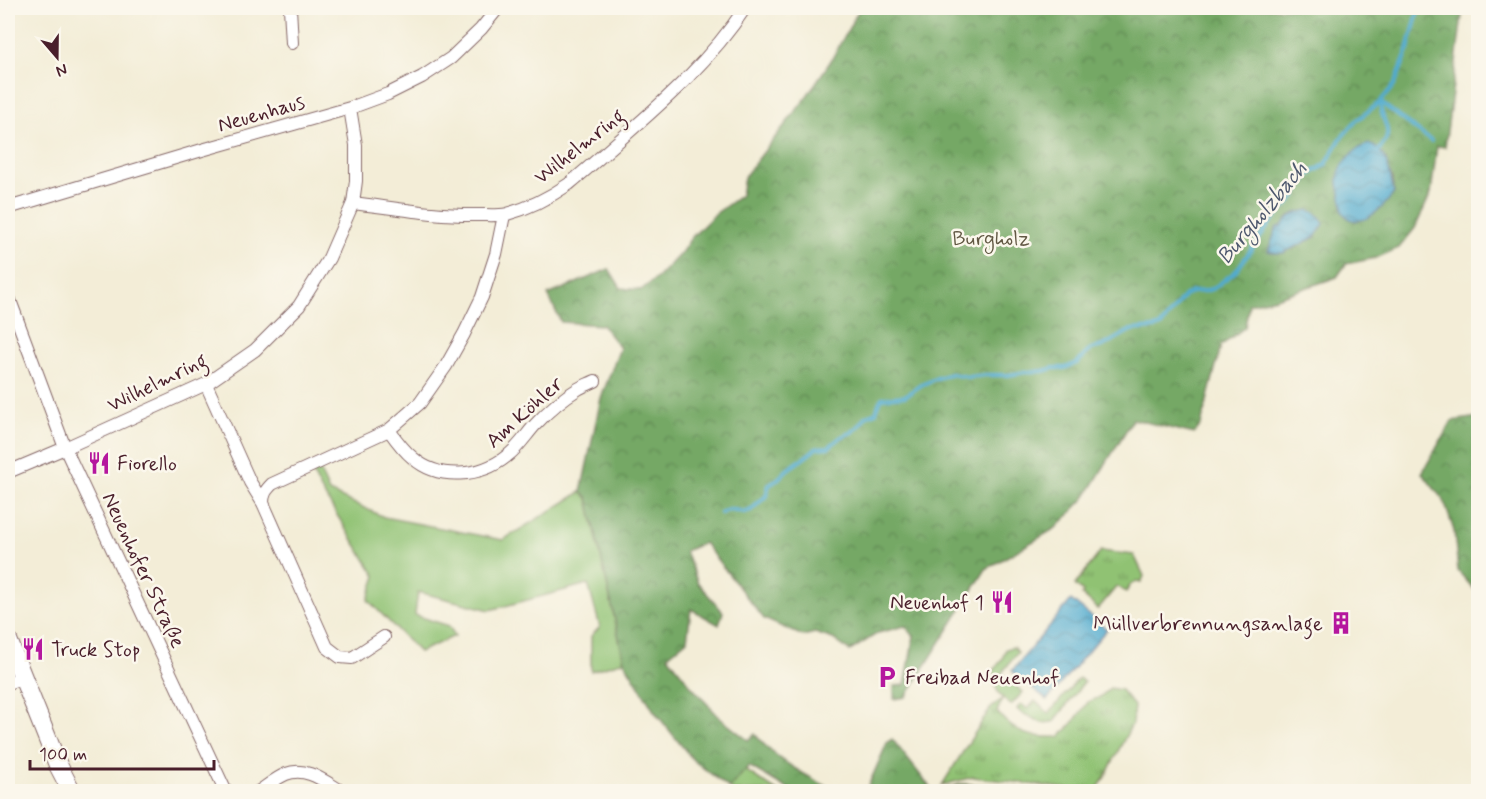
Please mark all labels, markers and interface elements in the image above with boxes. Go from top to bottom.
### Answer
north arrow [27,27,87,87]
text: N [53,58,70,81]
street label: Neuenhaus [215,88,308,140]
street label: Wilhelmring [528,102,632,193]
water label: Burgholzbach [1211,156,1316,272]
park label: Burgholz [952,225,1030,254]
street label: Wilhelmring [103,347,213,421]
street label: Am Köhler [480,370,569,455]
restaurant icon: Fiorello [86,450,112,476]
place label: Fiorello [117,450,177,478]
street label: Neuenhofer Straße [95,488,191,653]
place label: Neuenhof 1 [890,589,984,617]
restaurant icon: Neuenhof 1 [989,589,1015,615]
place label: Müllverbrennungsanlage [1093,610,1323,640]
building icon: Müllverbrennungsanlage [1328,610,1354,636]
restaurant icon: Truck Stop [20,636,46,662]
place label: Truck Stop [51,636,141,664]
parking icon: Freibad Neuenhof [874,664,900,690]
place label: Freibad Neuenhof [905,664,1059,692]
scale bar [30,733,214,771]
text: 100 m [39,743,87,767]

